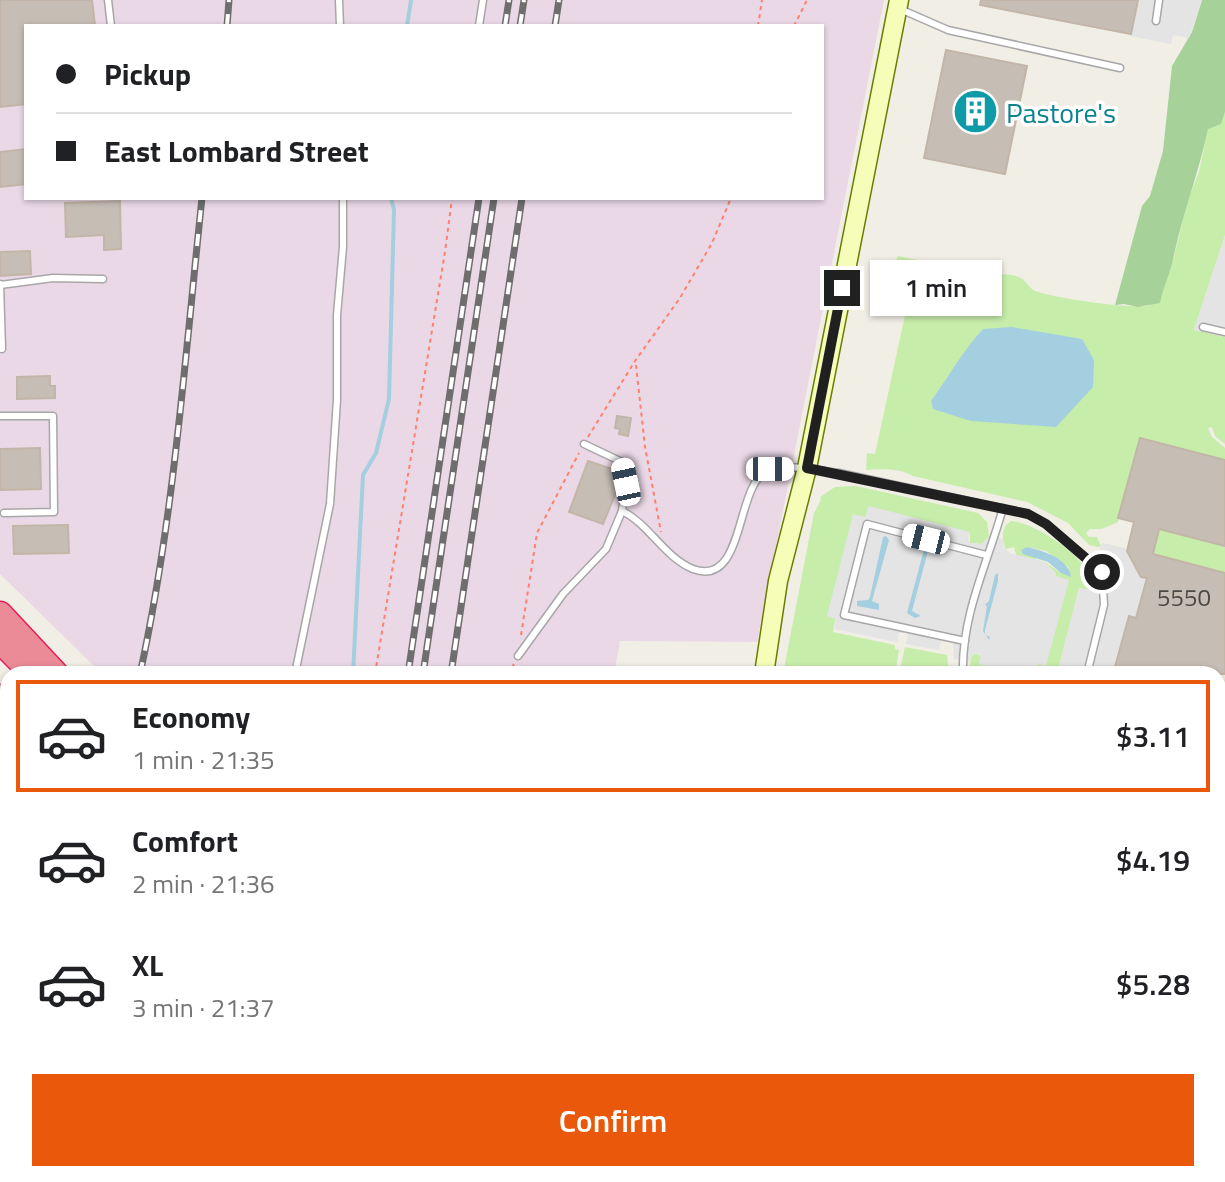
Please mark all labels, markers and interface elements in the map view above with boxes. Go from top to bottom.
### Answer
text: Pickup [104,51,191,97]
building icon: Pastore's [951,88,999,136]
place label: Pastore's [1006,91,1116,134]
text: East Lombard Street [104,128,369,174]
callout: 1 min [870,260,1002,316]
text: 1 min [905,268,967,307]
route end [824,270,860,306]
car [609,456,643,508]
car [746,457,794,481]
car [900,522,952,556]
route start [1084,554,1120,590]
house number: 5550 [1157,579,1211,615]
text: Economy [132,694,250,740]
icon: car [36,700,108,772]
text: $3.11 [1116,713,1190,759]
text: 1 min · 21:35 [132,740,275,779]
text: Comfort [132,818,238,864]
icon: car [36,824,108,896]
text: $4.19 [1116,837,1190,883]
text: 2 min · 21:36 [132,864,275,903]
text: XL [132,942,163,988]
icon: car [36,948,108,1020]
text: $5.28 [1116,961,1190,1007]
text: 3 min · 21:37 [132,988,275,1027]
button: Confirm [32,1074,1194,1166]

